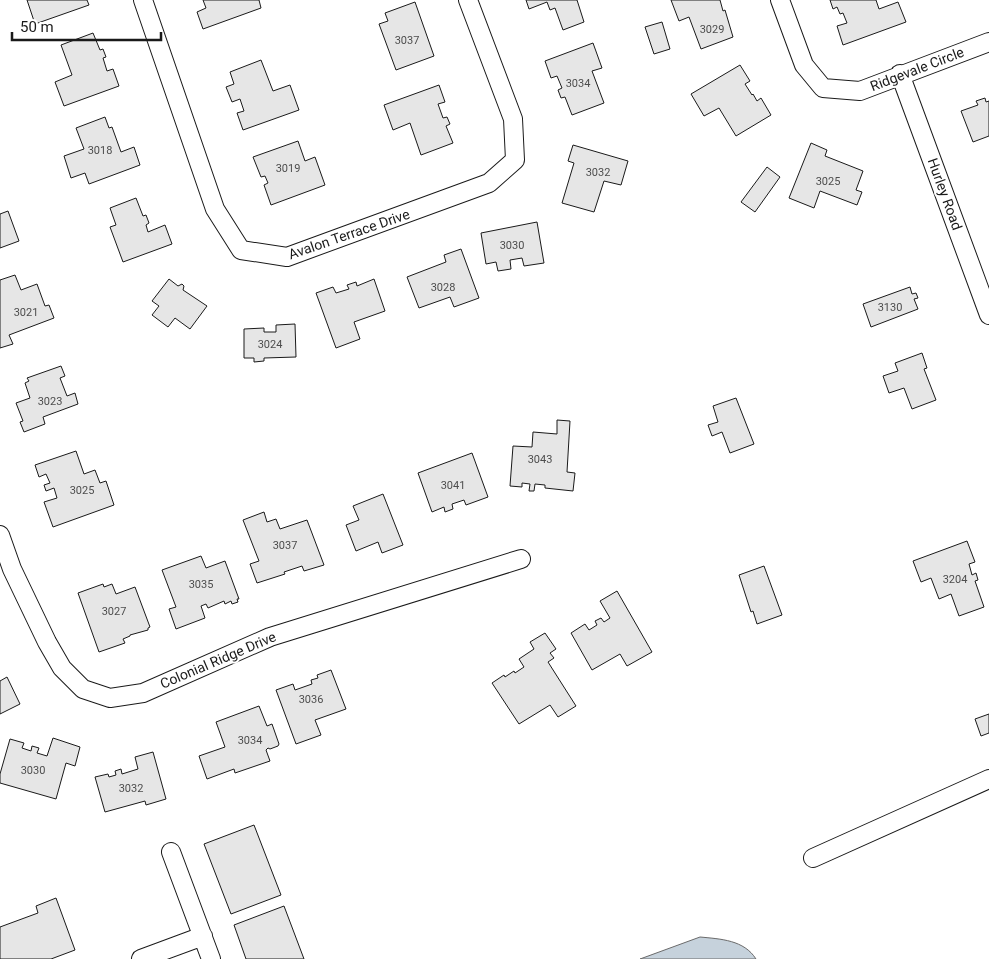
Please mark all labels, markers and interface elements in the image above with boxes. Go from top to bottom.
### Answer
scale bar [12,10,161,42]
text: 50 m [20,18,54,36]
house number: 3029 [700,23,724,36]
house number: 3037 [395,34,419,47]
street label: Ridgevale Circle [868,44,966,94]
house number: 3034 [566,77,590,90]
house number: 3018 [88,144,112,157]
street label: Hurley Road [925,156,965,232]
house number: 3019 [276,162,300,175]
house number: 3032 [586,166,610,179]
house number: 3025 [816,175,840,188]
street label: Avalon Terrace Drive [286,206,412,262]
house number: 3030 [500,239,524,252]
house number: 3028 [431,281,455,294]
house number: 3130 [878,301,902,314]
house number: 3021 [14,306,38,319]
house number: 3024 [258,338,282,351]
house number: 3023 [38,395,62,408]
house number: 3043 [528,453,552,466]
house number: 3041 [441,479,465,492]
house number: 3025 [70,484,94,497]
house number: 3037 [273,539,297,552]
house number: 3204 [943,573,967,586]
house number: 3035 [189,578,213,591]
house number: 3027 [102,605,126,618]
street label: Colonial Ridge Drive [158,628,278,692]
house number: 3036 [299,693,323,706]
house number: 3034 [238,734,262,747]
house number: 3030 [21,764,45,777]
house number: 3032 [119,782,143,795]

